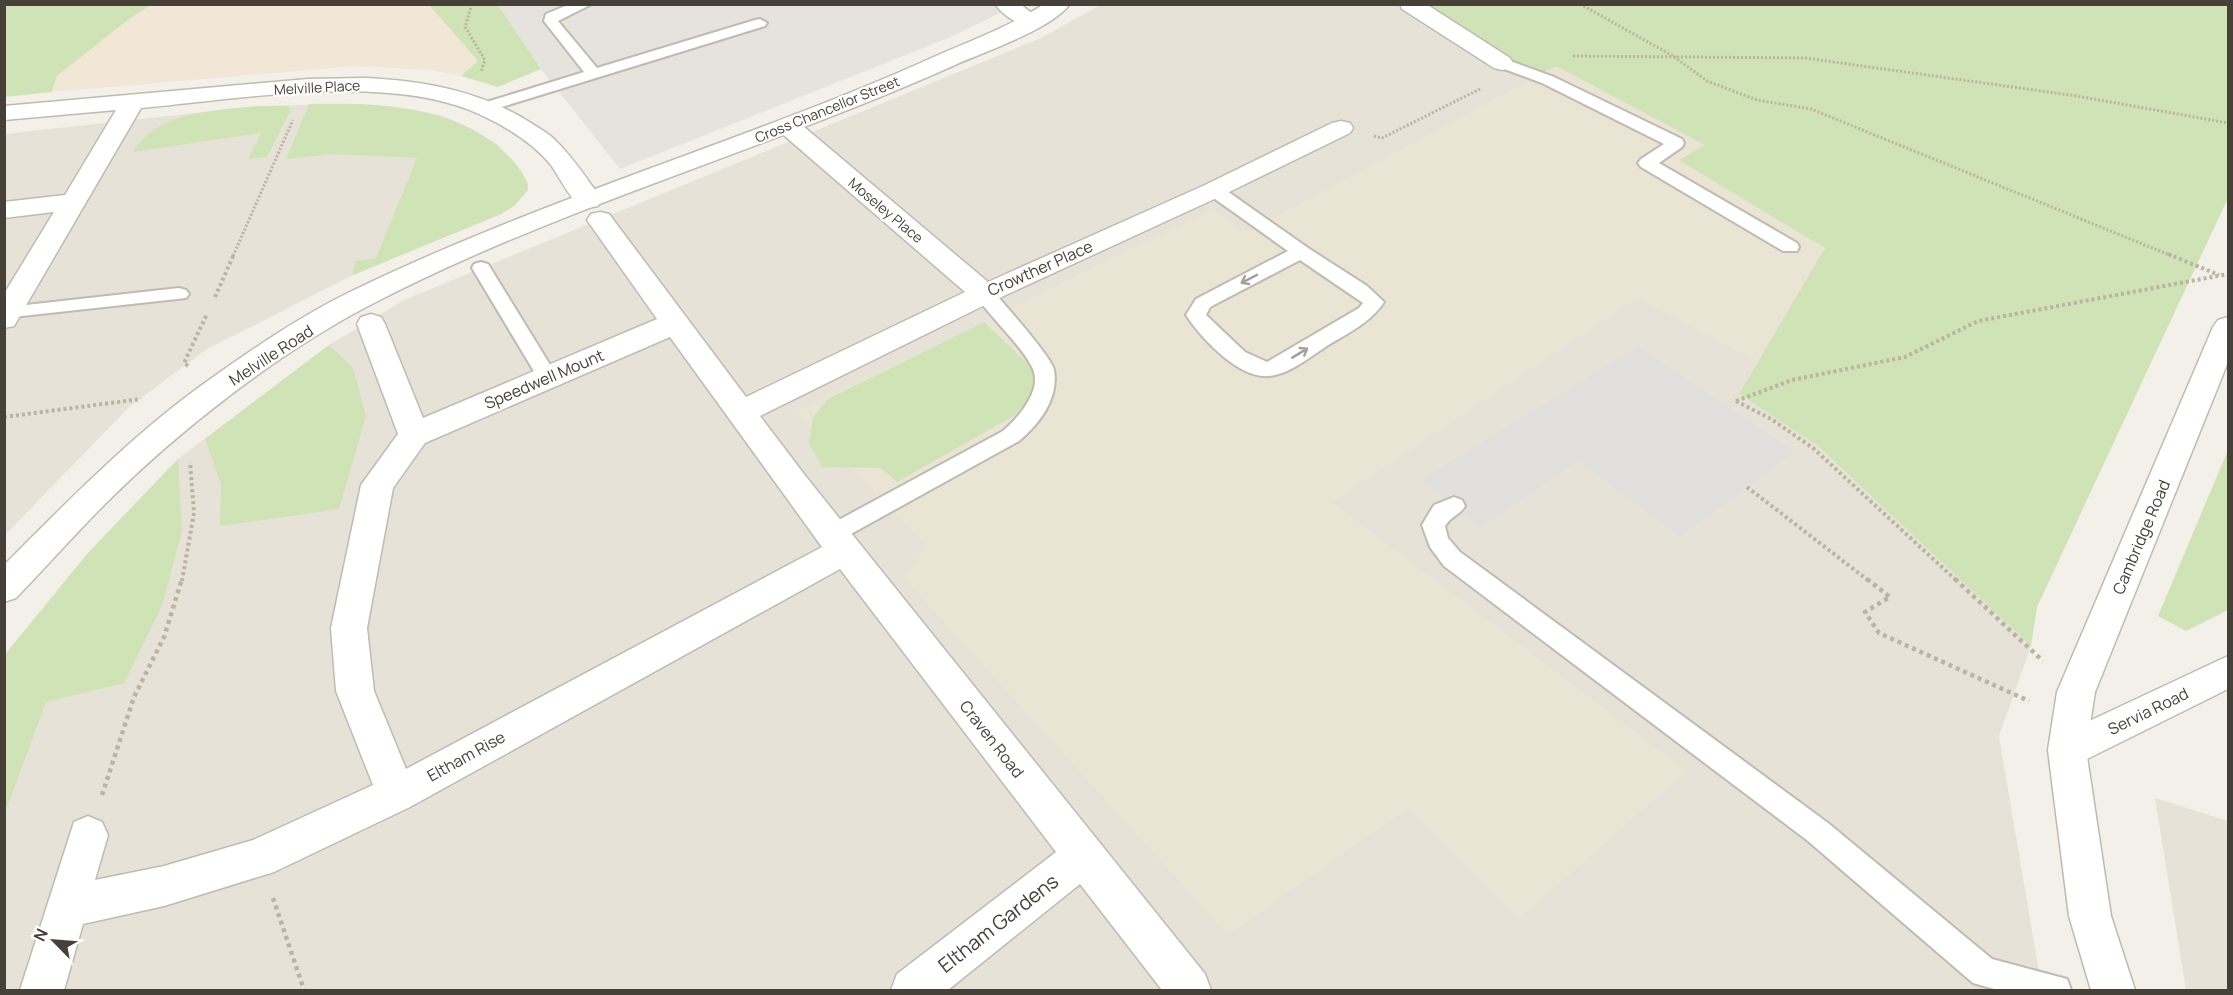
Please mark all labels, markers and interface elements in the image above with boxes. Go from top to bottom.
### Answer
street label: Cross Chancellor Street [752,71,903,147]
street label: Melville Place [273,75,361,99]
street label: Moseley Place [845,173,927,247]
street label: Crowther Place [984,235,1096,301]
one-way arrow [1240,274,1258,285]
street label: Melville Road [225,320,317,390]
street label: Speedwell Mount [481,344,607,414]
one-way arrow [1292,347,1309,360]
street label: Cambridge Road [2107,476,2175,598]
street label: Servia Road [2104,682,2192,740]
street label: Craven Road [955,696,1029,782]
street label: Eltham Rise [423,726,509,786]
street label: Eltham Gardens [932,867,1064,979]
north arrow [24,911,84,971]
text: N [28,925,53,945]

